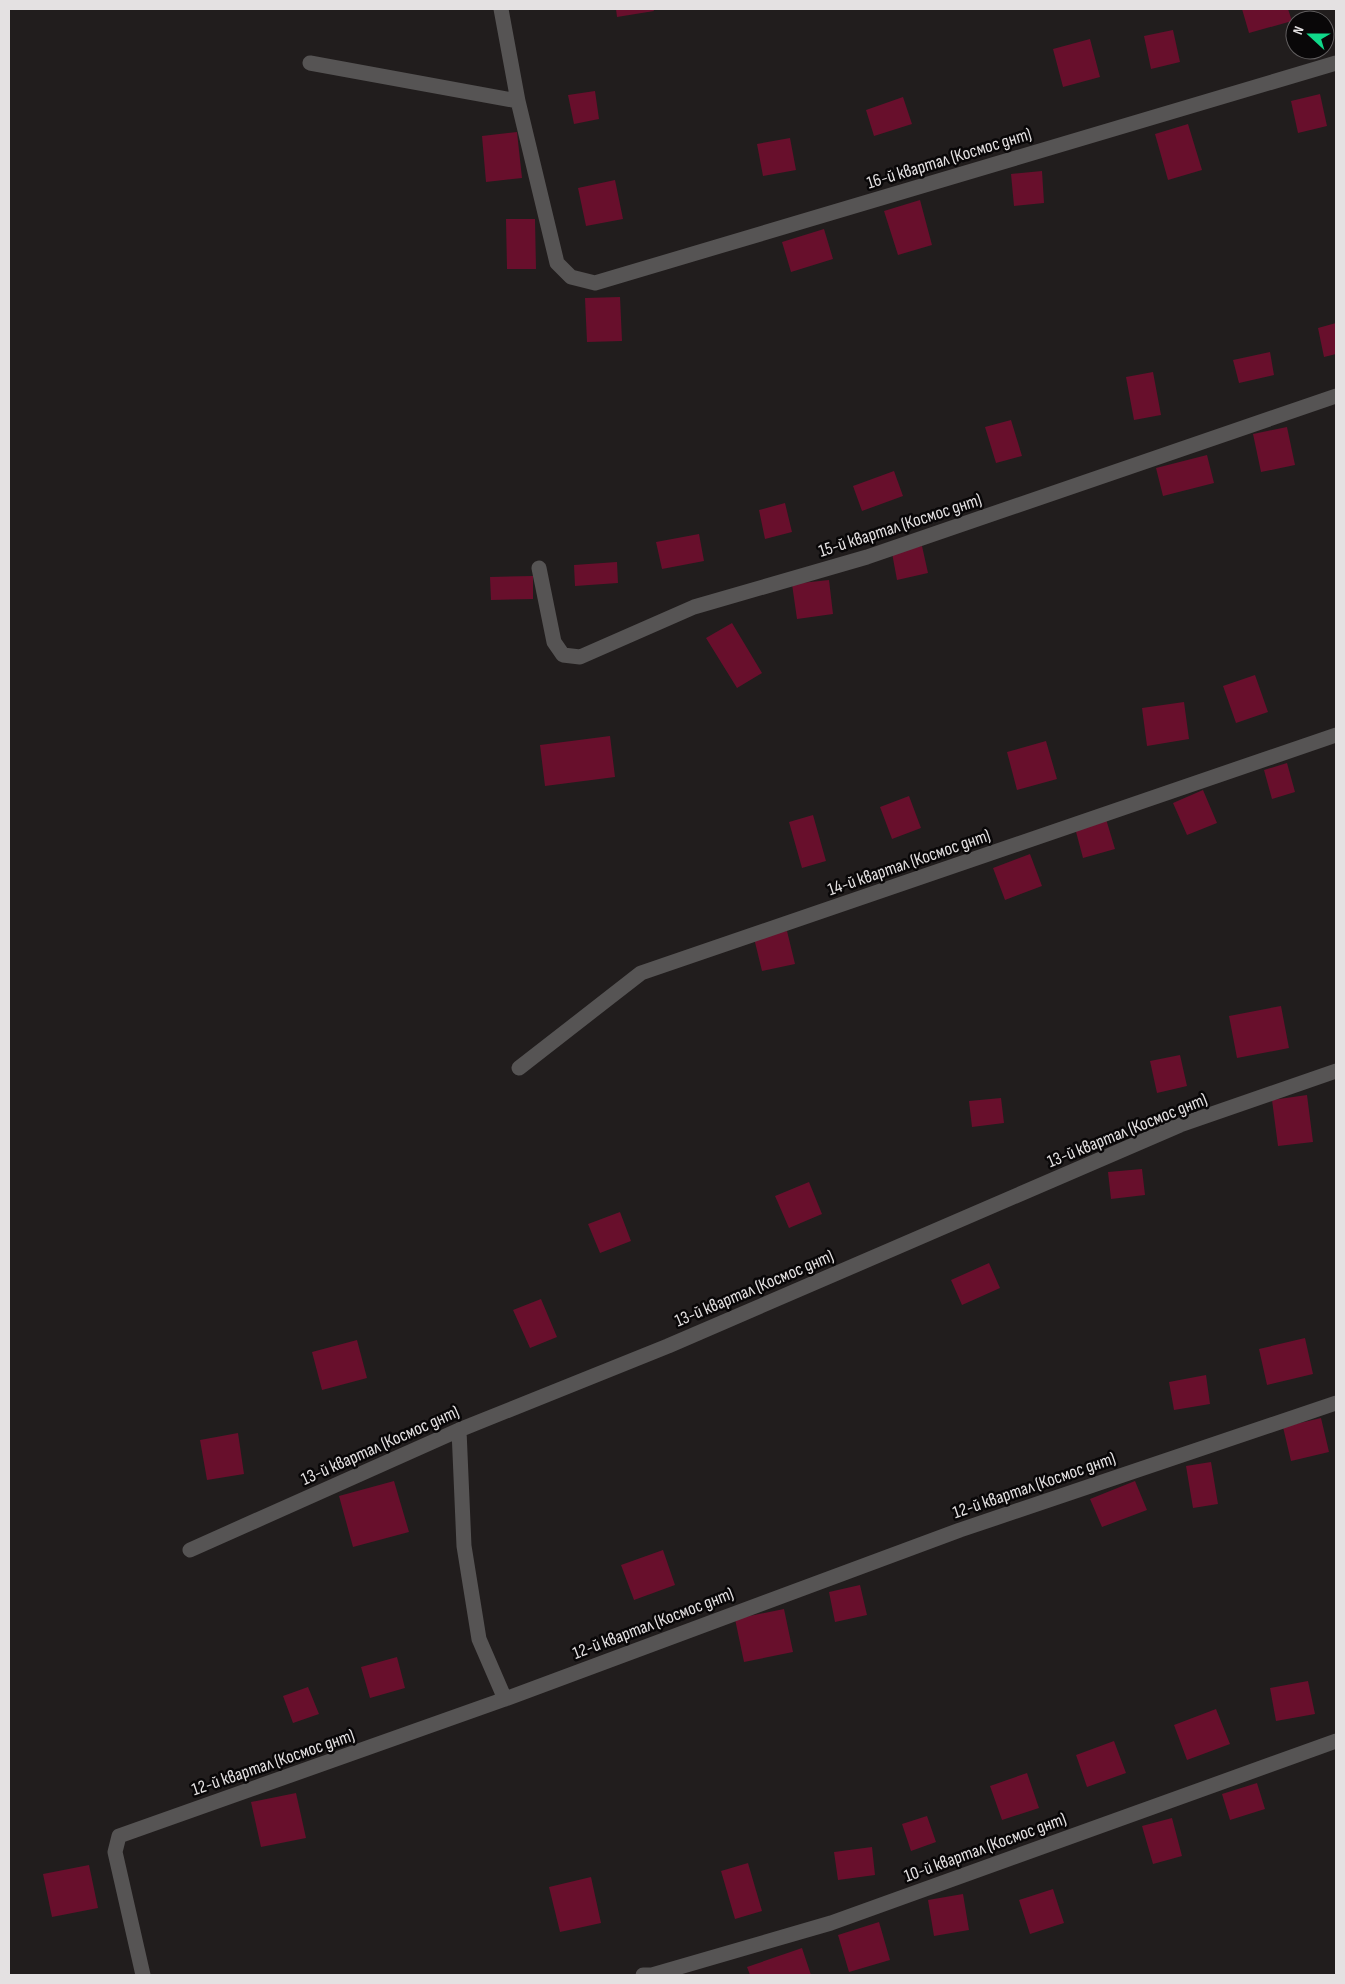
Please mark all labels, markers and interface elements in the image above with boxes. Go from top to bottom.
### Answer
north arrow [1285,10,1335,60]
text: N [1289,24,1308,37]
street label: 16-й квартал (Космос днт) [864,123,1034,193]
street label: 15-й квартал (Космос днт) [816,489,984,562]
street label: 14-й квартал (Космос днт) [825,825,993,900]
street label: 13-й квартал (Космос днт) [1044,1089,1210,1172]
street label: 13-й квартал (Космос днт) [672,1245,837,1331]
street label: 13-й квартал (Космос днт) [298,1401,462,1490]
street label: 12-й квартал (Космос днт) [950,1448,1118,1523]
street label: 12-й квартал (Космос днт) [570,1583,737,1664]
street label: 12-й квартал (Космос днт) [189,1725,357,1800]
street label: 10-й квартал (Космос днт) [901,1808,1069,1887]

